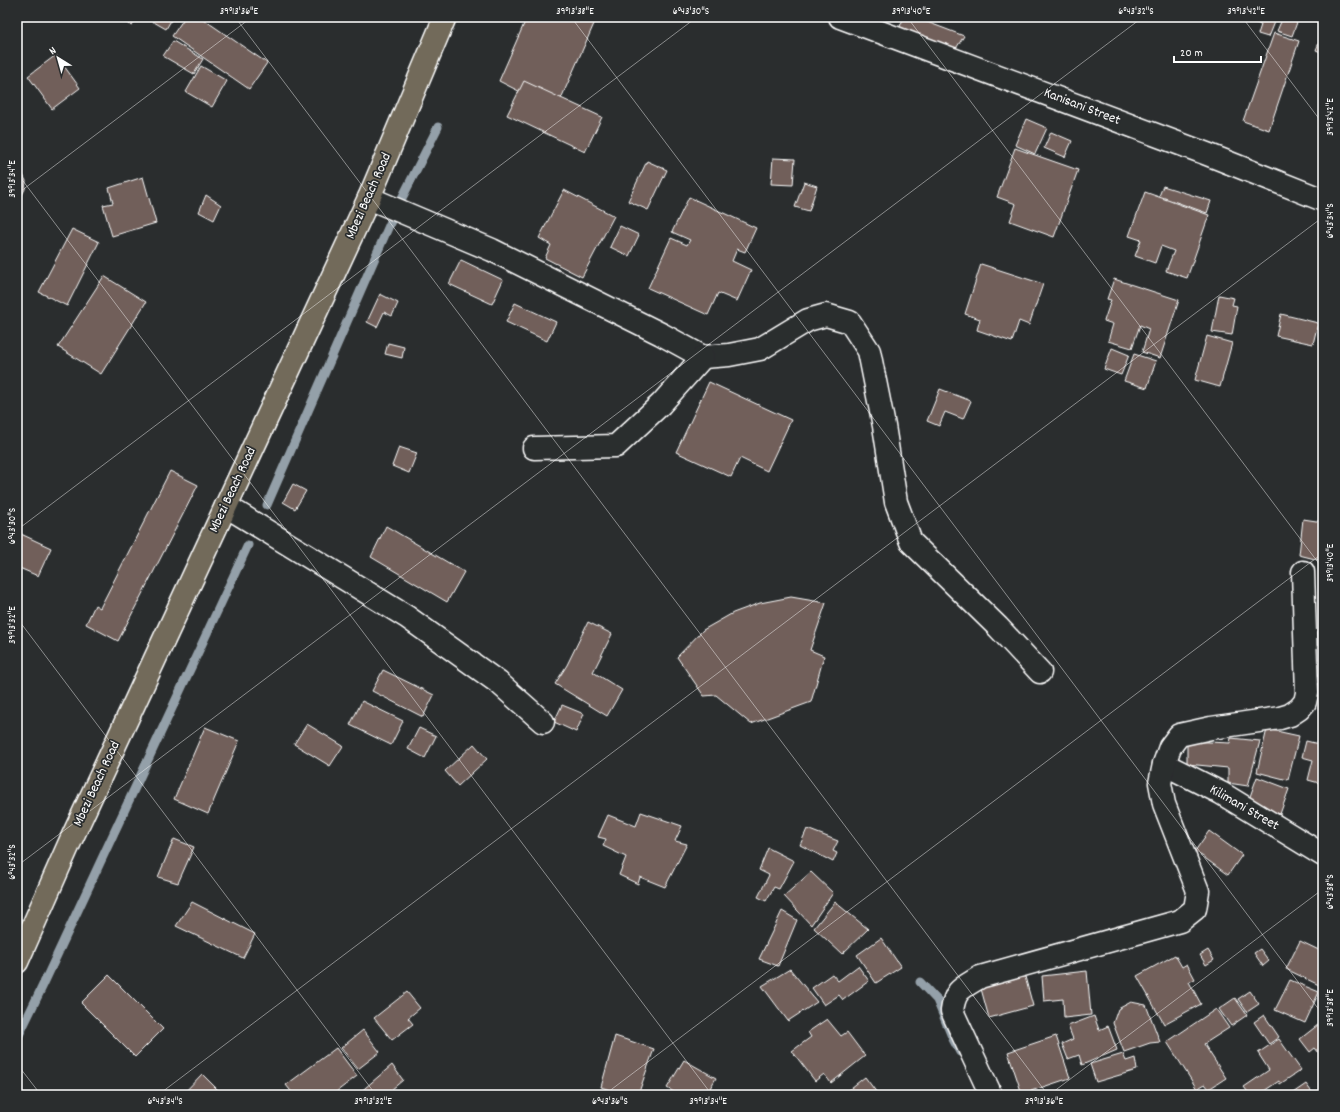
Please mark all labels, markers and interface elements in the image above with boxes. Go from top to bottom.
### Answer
text: 39°13'36"E [220,5,259,19]
text: 39°13'38"E [556,5,594,19]
text: 6°43'30"S [673,5,709,19]
text: 39°13'40"E [892,5,931,19]
text: 6°43'32"S [1118,5,1154,19]
text: 39°13'42"E [1227,5,1265,19]
north arrow [38,38,78,78]
scale bar [1174,38,1261,64]
text: N [46,43,61,60]
text: 20 m [1180,45,1203,62]
street label: Kanisani Street [1041,83,1123,131]
text: 39°13'42"E [1324,98,1338,136]
street label: Mbezi Beach Road [341,150,397,242]
text: 39°13'34"E [6,160,20,198]
text: 6°43'34"S [1324,203,1338,239]
street label: Mbezi Beach Road [204,444,262,536]
text: 6°43'30"S [6,508,20,544]
text: 39°13'40"E [1324,543,1338,582]
text: 39°13'32"E [6,606,20,644]
street label: Mbezi Beach Road [68,738,126,830]
street label: Kilimani Street [1205,780,1283,836]
text: 6°43'32"S [6,844,20,880]
text: 6°43'38"S [1324,874,1338,910]
text: 39°13'38"E [1324,989,1338,1027]
text: 6°43'34"S [147,1095,183,1109]
text: 39°13'32"E [354,1095,392,1109]
text: 6°43'36"S [592,1095,628,1109]
text: 39°13'34"E [689,1095,727,1109]
text: 39°13'36"E [1025,1095,1064,1109]

